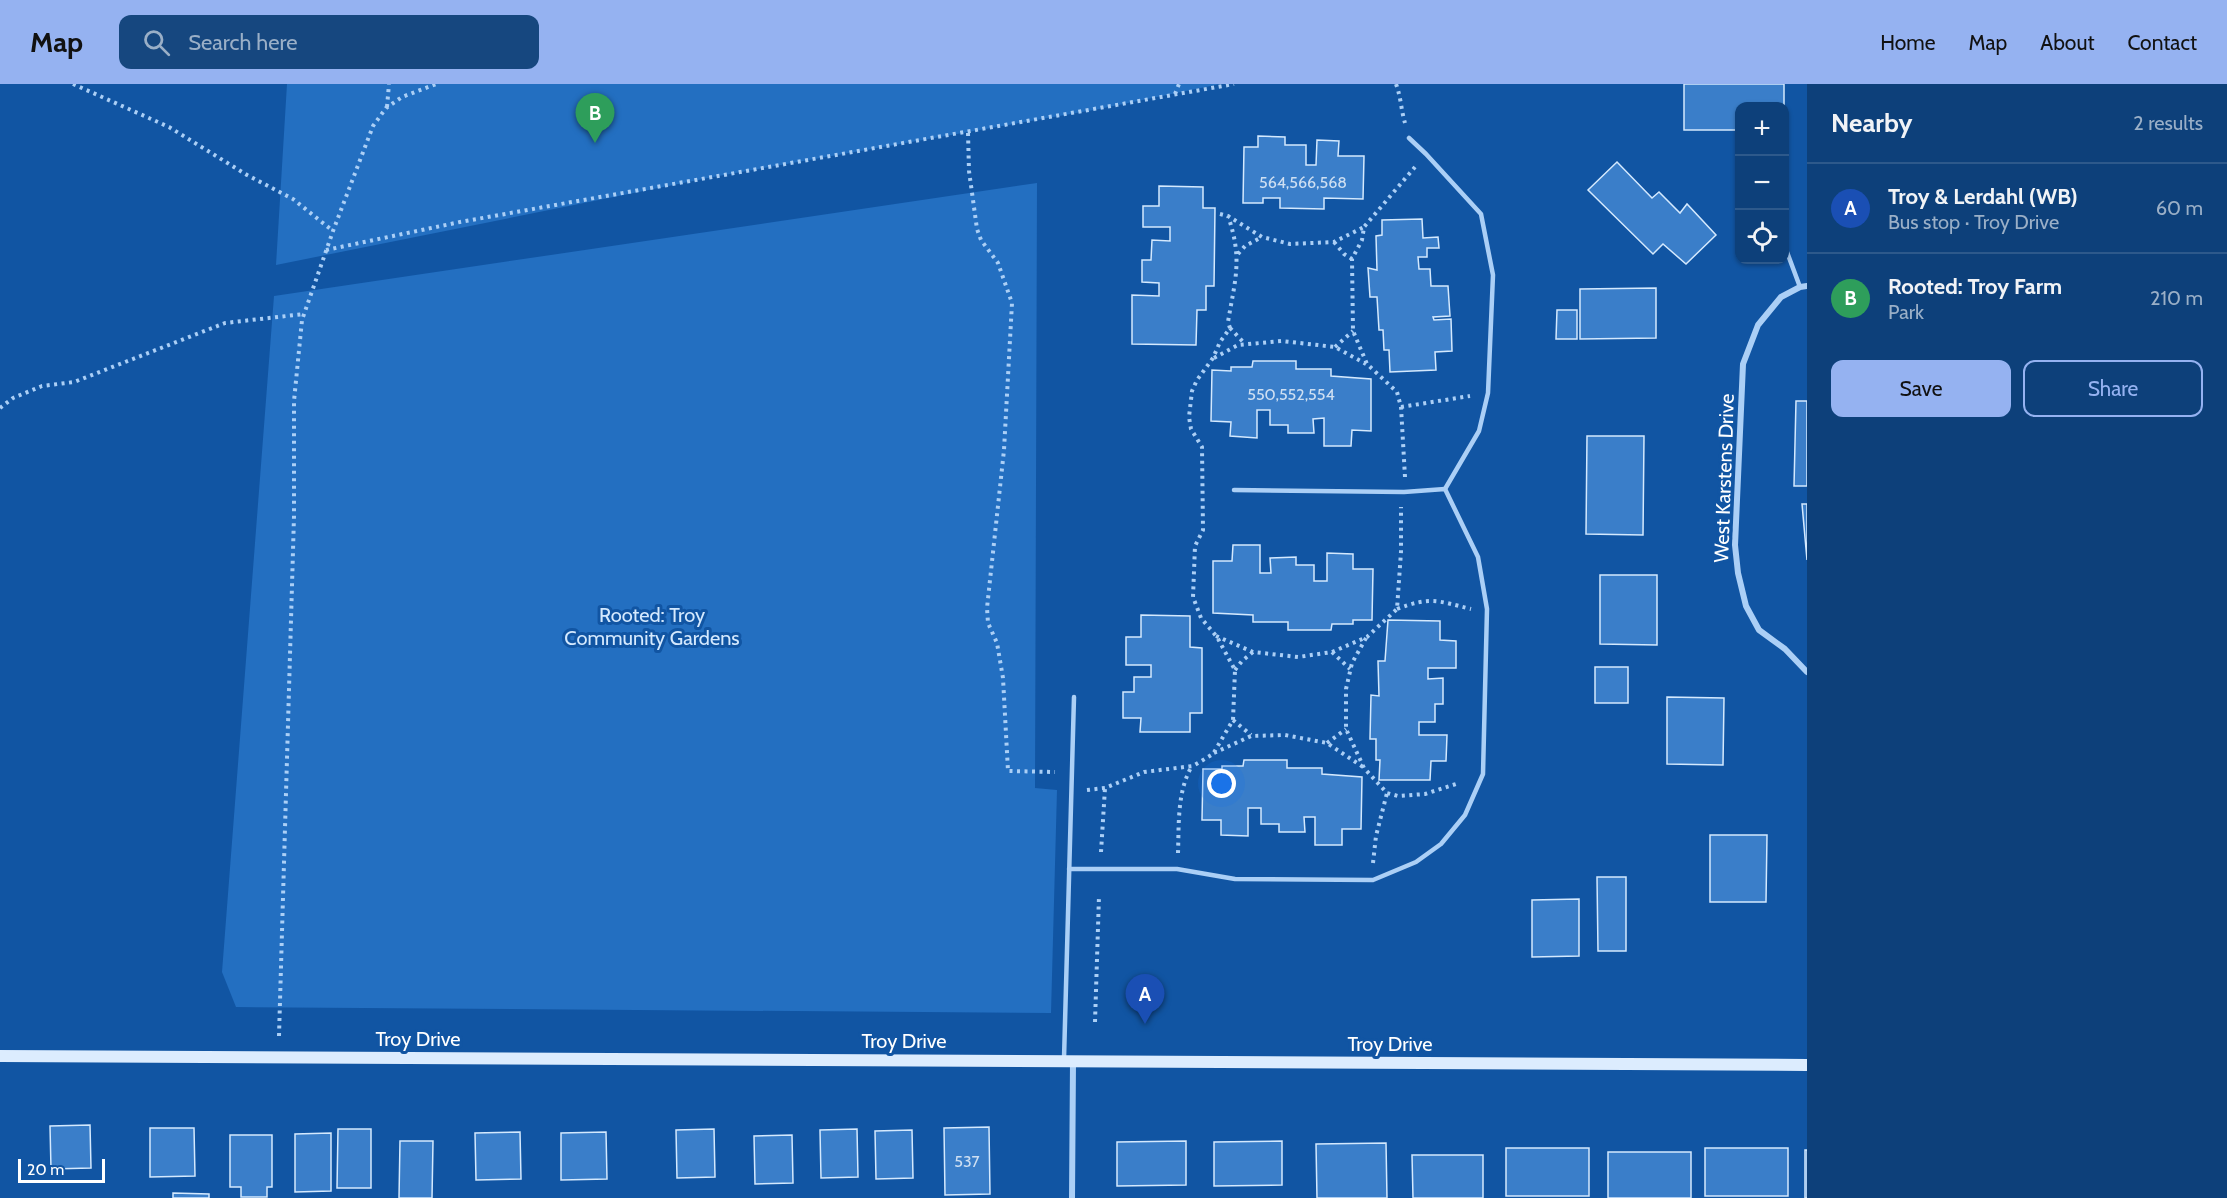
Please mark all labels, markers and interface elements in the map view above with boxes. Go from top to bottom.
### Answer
search box [119,15,539,69]
text: Map [30,25,83,59]
icon: search [140,26,173,59]
text: Search here [188,29,297,56]
text: Home [1880,30,1936,55]
text: Map [1969,30,2007,55]
text: About [2040,30,2094,55]
text: Contact [2127,30,2197,55]
pin: B [576,94,614,143]
map controls [1735,102,1789,264]
button: + [1735,102,1789,156]
text: Nearby [1831,107,1912,139]
text: 2 results [2133,111,2203,135]
button: − [1735,156,1789,210]
house number: 564,566,568 [1259,173,1347,192]
text: Troy & Lerdahl (WB) [1888,183,2078,210]
text: A [1844,196,1857,220]
text: 60 m [2156,196,2203,220]
button: locate [1735,210,1789,264]
text: Bus stop · Troy Drive [1888,210,2059,234]
text: Rooted: Troy Farm [1888,273,2062,300]
text: B [1844,286,1857,310]
text: 210 m [2150,286,2203,310]
text: Park [1888,300,1924,324]
button: Save [1831,360,2011,417]
button: Share [2023,360,2203,417]
house number: 550,552,554 [1247,385,1335,404]
street label: West Karstens Drive [1709,393,1739,563]
park label: Rooted: Troy Community Gardens [564,603,740,650]
your location [1207,769,1236,798]
pin: A [1126,974,1164,1024]
street label: Troy Drive [375,1027,461,1051]
street label: Troy Drive [861,1029,947,1053]
street label: Troy Drive [1347,1032,1433,1056]
house number: 537 [954,1152,980,1171]
scale bar [18,1156,105,1184]
text: 20 m [27,1160,64,1179]

